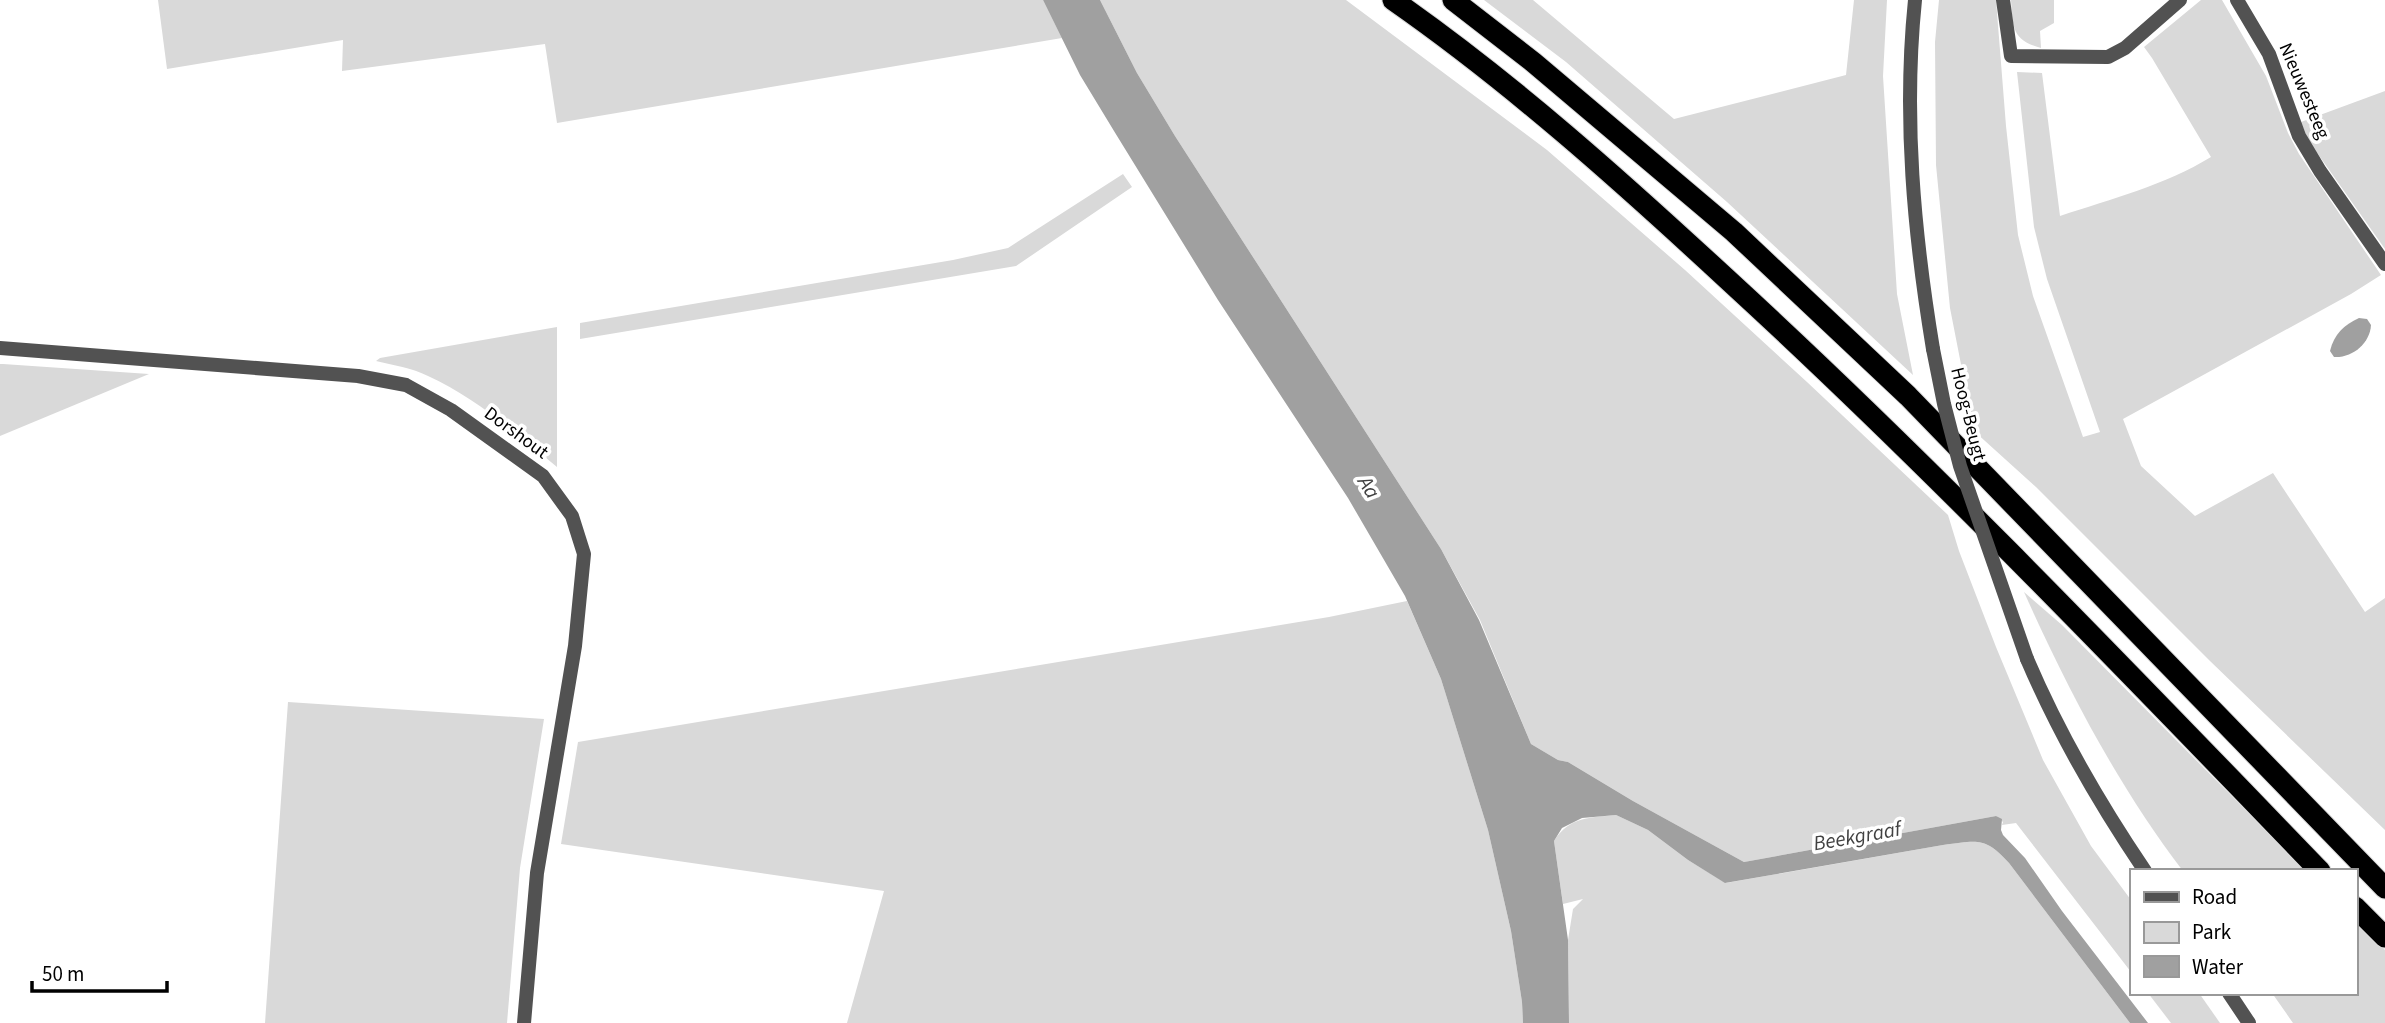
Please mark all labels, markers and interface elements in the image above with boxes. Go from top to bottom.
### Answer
street label: Nieuwesteeg [2272,39,2336,143]
street label: Hoog-Beugt [1943,364,1993,464]
street label: Dorshout [478,400,554,466]
water label: Aa [1349,468,1388,504]
water label: Beekgraaf [1811,813,1906,858]
legend [2130,869,2357,995]
text: Road [2192,882,2237,912]
text: Park [2192,917,2232,947]
scale bar [32,950,166,994]
text: Water [2192,952,2244,982]
text: 50 m [42,959,84,989]

